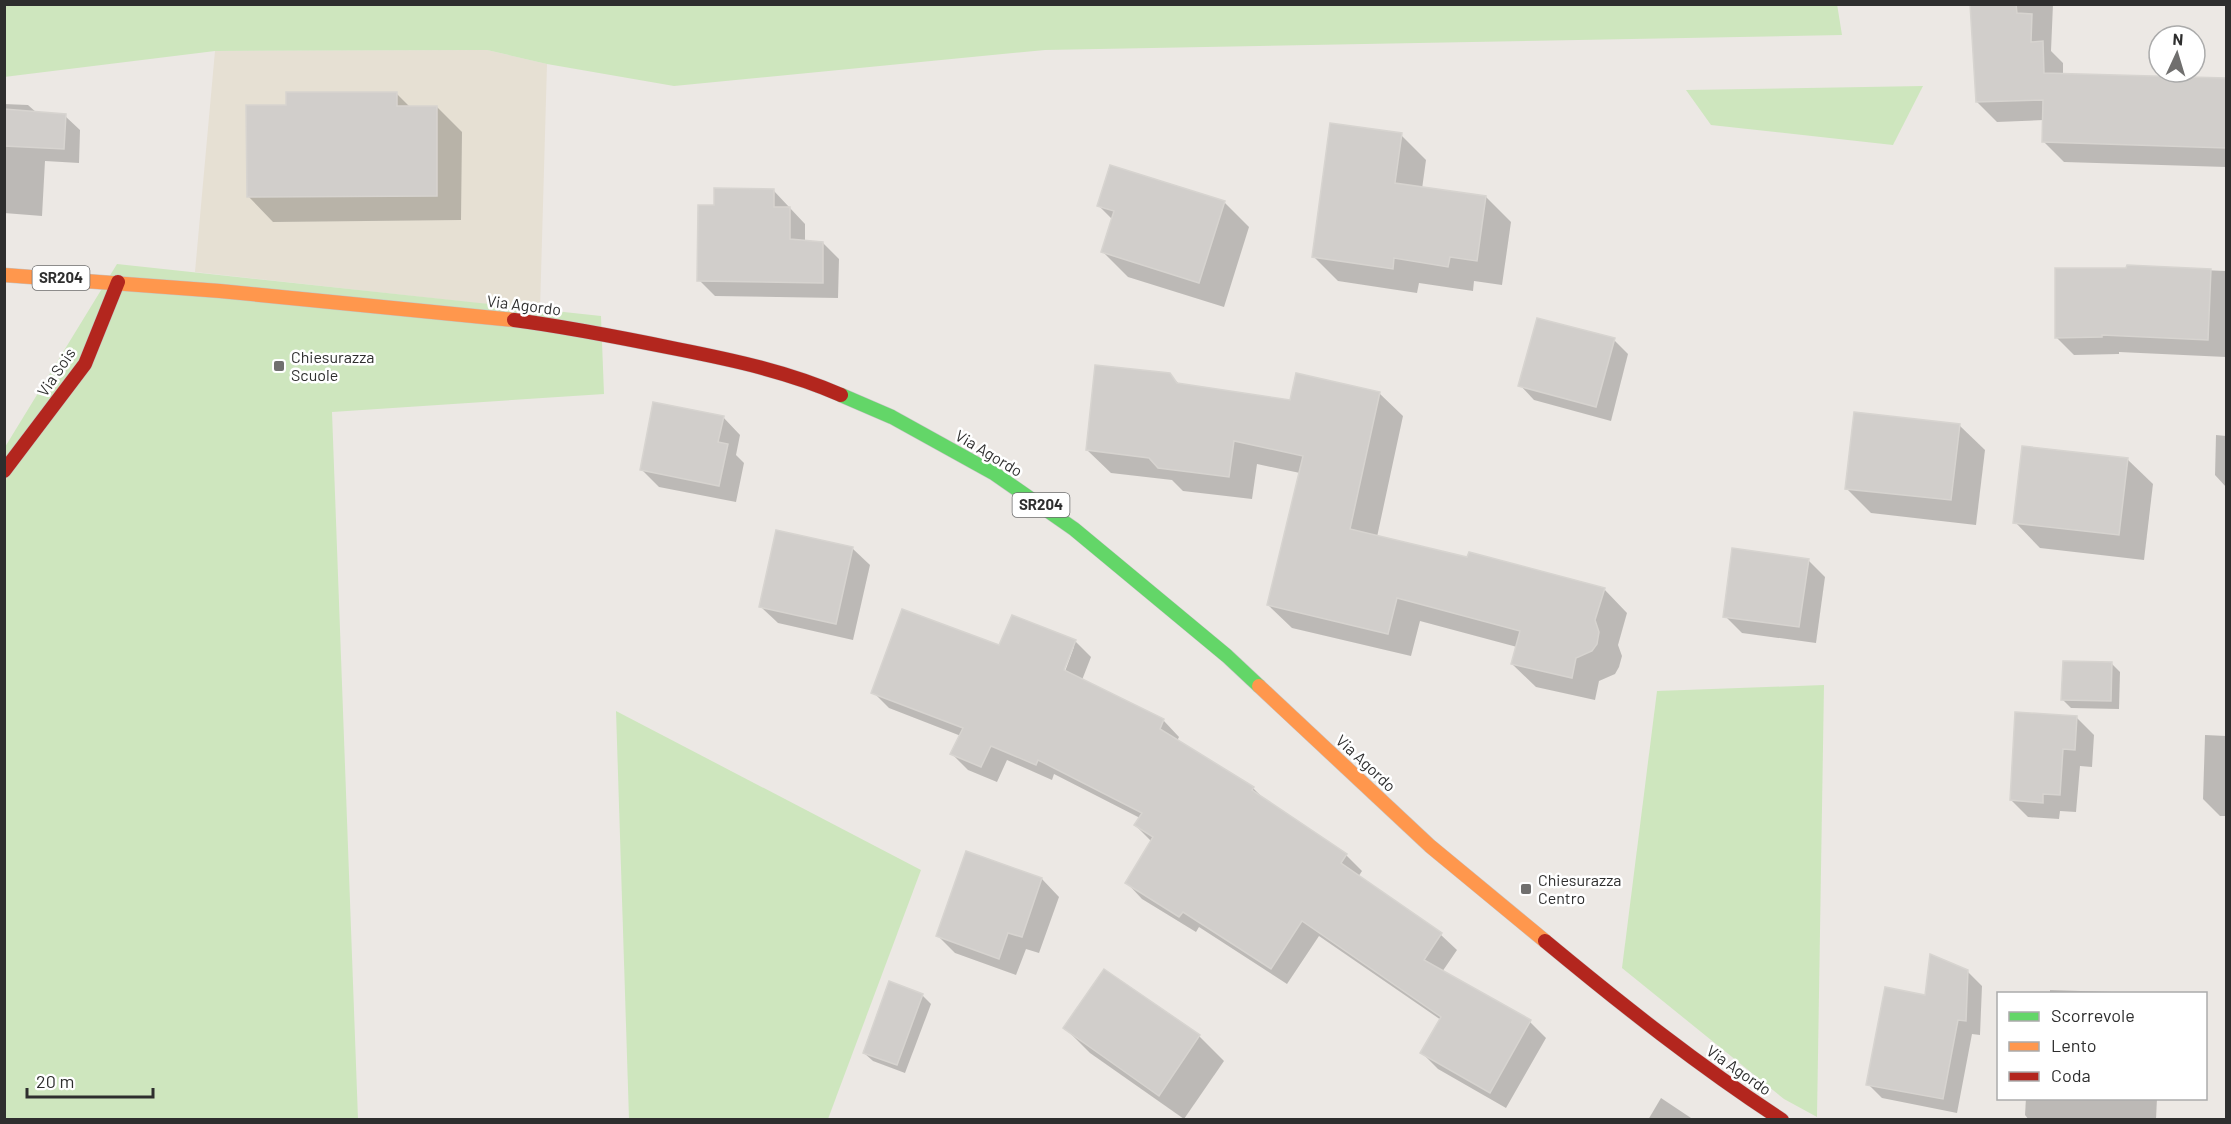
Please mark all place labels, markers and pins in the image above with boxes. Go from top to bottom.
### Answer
place label: Chiesurazza Scuole [291,347,374,384]
marker: Chiesurazza Scuole [272,359,286,373]
place label: Chiesurazza Centro [1538,870,1621,907]
marker: Chiesurazza Centro [1519,882,1533,896]

